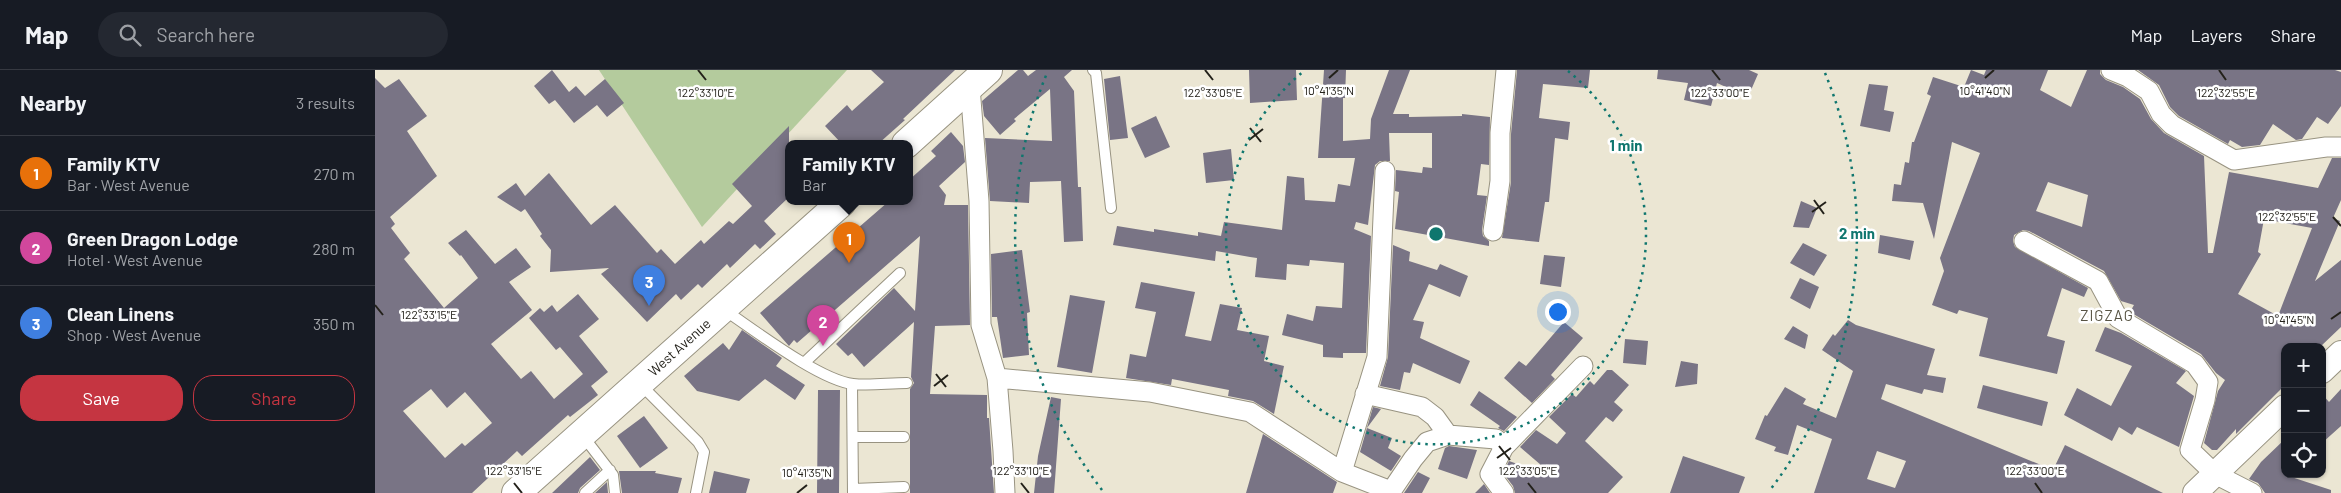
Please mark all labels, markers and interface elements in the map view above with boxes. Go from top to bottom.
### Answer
search box [98,12,448,57]
text: Map [25,20,68,49]
icon: search [116,21,144,49]
text: Search here [156,23,255,46]
text: Map [2130,24,2162,46]
text: Layers [2190,24,2243,46]
text: Share [2271,24,2316,46]
text: 10°41'35"N [1304,83,1354,97]
text: 10°41'40"N [1959,83,2011,97]
text: 122°33'10"E [678,85,734,99]
text: 122°33'05"E [1184,85,1242,99]
text: 122°33'00"E [1690,85,1750,99]
text: 122°32'55"E [2197,85,2255,99]
text: Nearby [20,90,86,115]
text: 3 results [296,93,355,112]
text: 1 min [1610,136,1642,154]
popup [785,140,913,205]
text: Family KTV [67,152,160,175]
text: Family KTV [802,152,896,175]
text: 1 [33,164,39,183]
text: 270 m [313,164,355,183]
text: Bar · West Avenue [67,175,190,194]
text: Bar [802,175,826,194]
text: 122°32'55"E [2258,209,2316,223]
pin: 1 [833,222,865,263]
text: 2 min [1839,224,1875,242]
centre of rings [1427,225,1445,243]
text: Green Dragon Lodge [67,227,238,250]
text: 2 [32,239,40,258]
text: 280 m [313,239,355,258]
text: Hotel · West Avenue [67,250,203,269]
pin: 3 [633,265,665,306]
your location [1545,299,1571,325]
text: Clean Linens [67,302,174,325]
pin: 2 [807,305,839,346]
district label: ZIGZAG [2080,306,2134,324]
text: 122°33'15"E [401,307,457,321]
text: 10°41'45"N [2264,312,2314,326]
text: 3 [32,314,40,333]
text: 350 m [313,314,355,333]
street label: West Avenue [644,315,714,379]
text: Shop · West Avenue [67,325,201,344]
map controls [2281,343,2326,478]
button: + [2281,343,2326,388]
button: Save [20,375,183,421]
button: Share [193,375,355,421]
button: − [2281,388,2326,433]
button: locate [2281,433,2326,478]
text: 122°33'15"E [486,463,542,477]
text: 122°33'10"E [993,463,1049,477]
text: 122°33'05"E [1499,463,1557,477]
text: 122°33'00"E [2005,463,2065,477]
text: 10°41'35"N [782,465,832,479]

